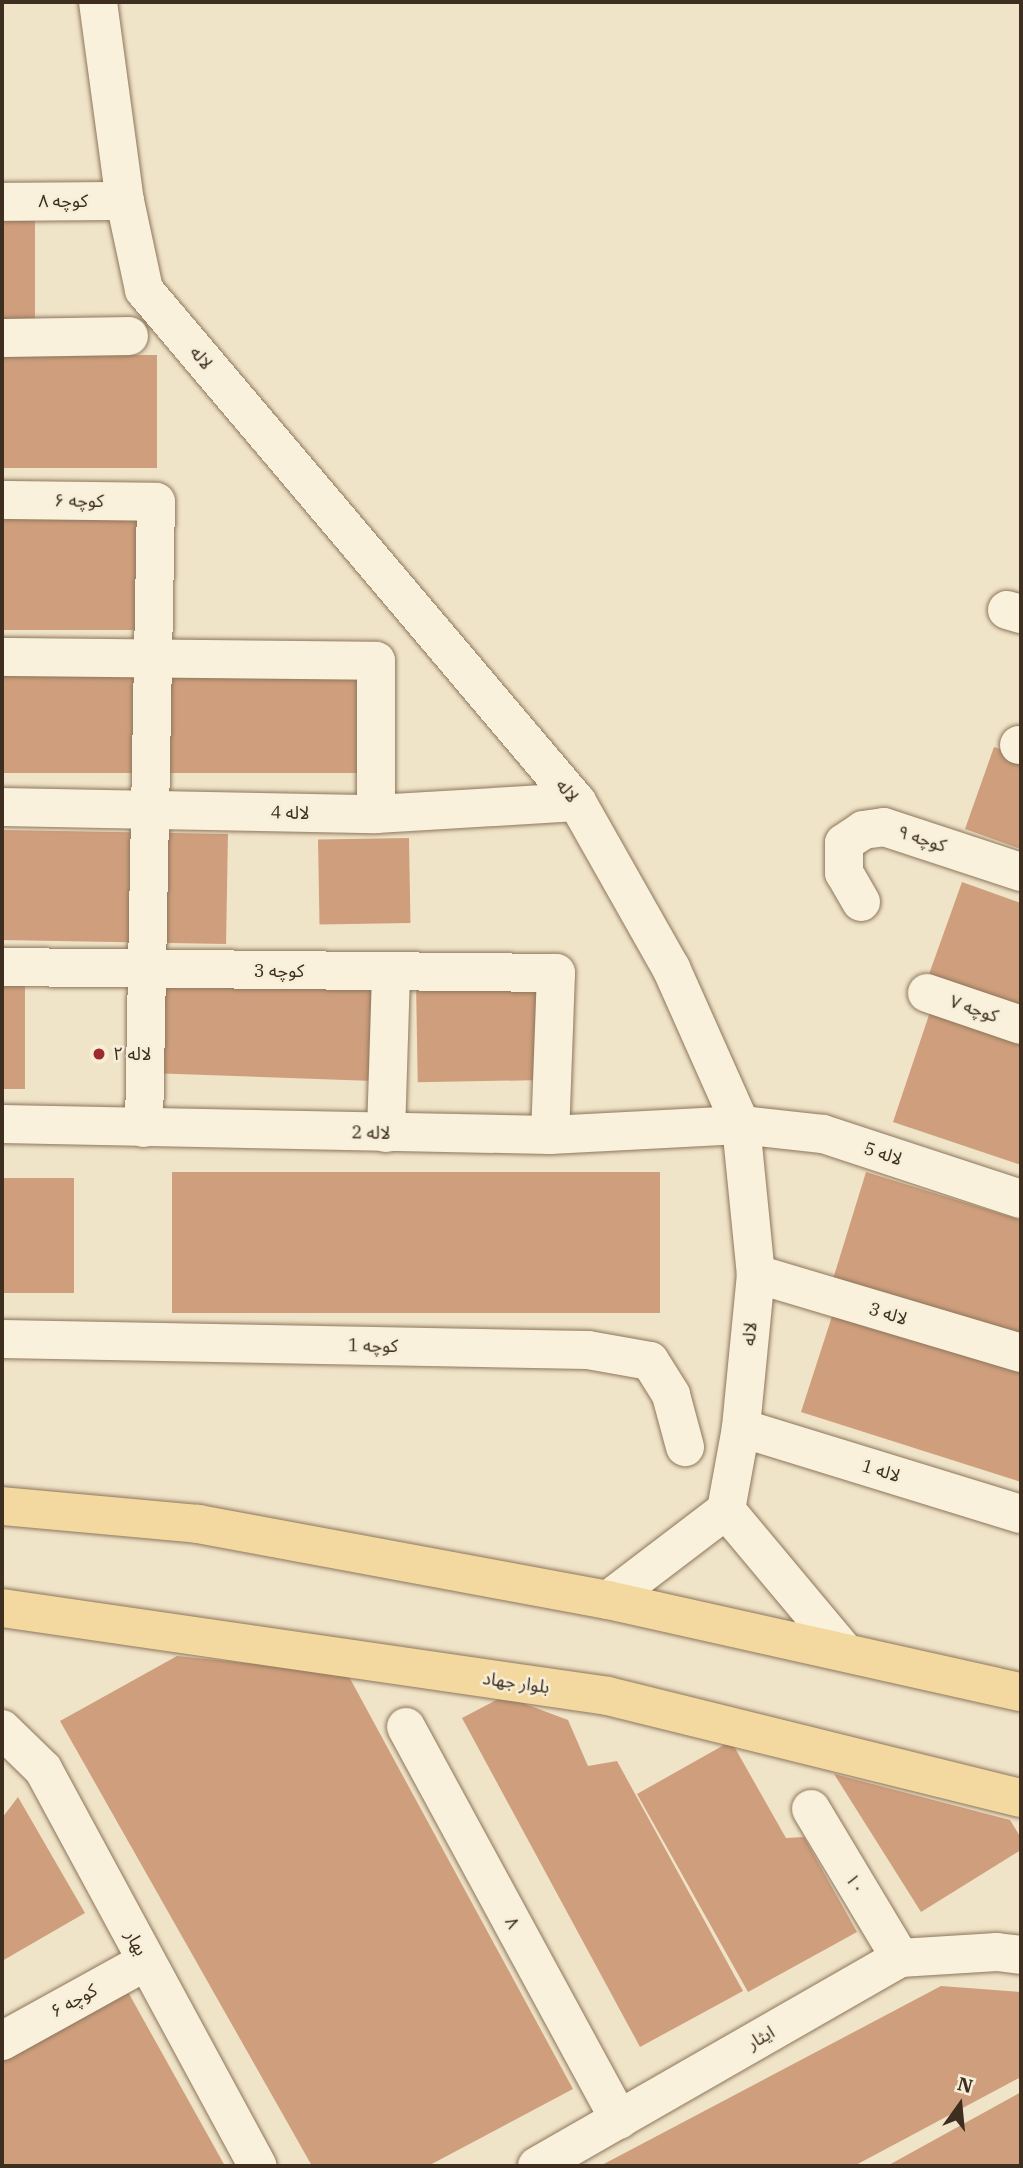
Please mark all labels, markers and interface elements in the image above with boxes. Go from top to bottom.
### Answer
street label: کوچه ۸ [38,190,88,212]
street label: لاله [185,342,217,374]
street label: کوچه ۶ [54,490,104,512]
street label: لاله [551,775,583,807]
street label: لاله 4 [270,802,310,824]
street label: کوچه ۹ [895,821,949,857]
street label: کوچه 3 [254,960,304,982]
street label: کوچه ۷ [947,991,1001,1027]
place label: لاله ۲ [113,1043,151,1065]
marker: لاله ۲ [91,1046,107,1062]
street label: لاله 2 [351,1122,391,1144]
street label: لاله 5 [861,1138,905,1170]
street label: لاله 3 [866,1298,910,1330]
street label: لاله [738,1321,762,1347]
street label: کوچه 1 [348,1335,398,1357]
street label: لاله 1 [859,1455,903,1487]
street label: بلوار جهاد [481,1668,551,1698]
street label: ۱۰ [840,1870,870,1898]
street label: ۸ [500,1913,524,1933]
street label: بهار [120,1927,152,1959]
street label: کوچه ۶ [47,1979,101,2023]
street label: ایثار [743,2022,779,2054]
north arrow [925,2070,995,2140]
text: N [955,2071,976,2098]

